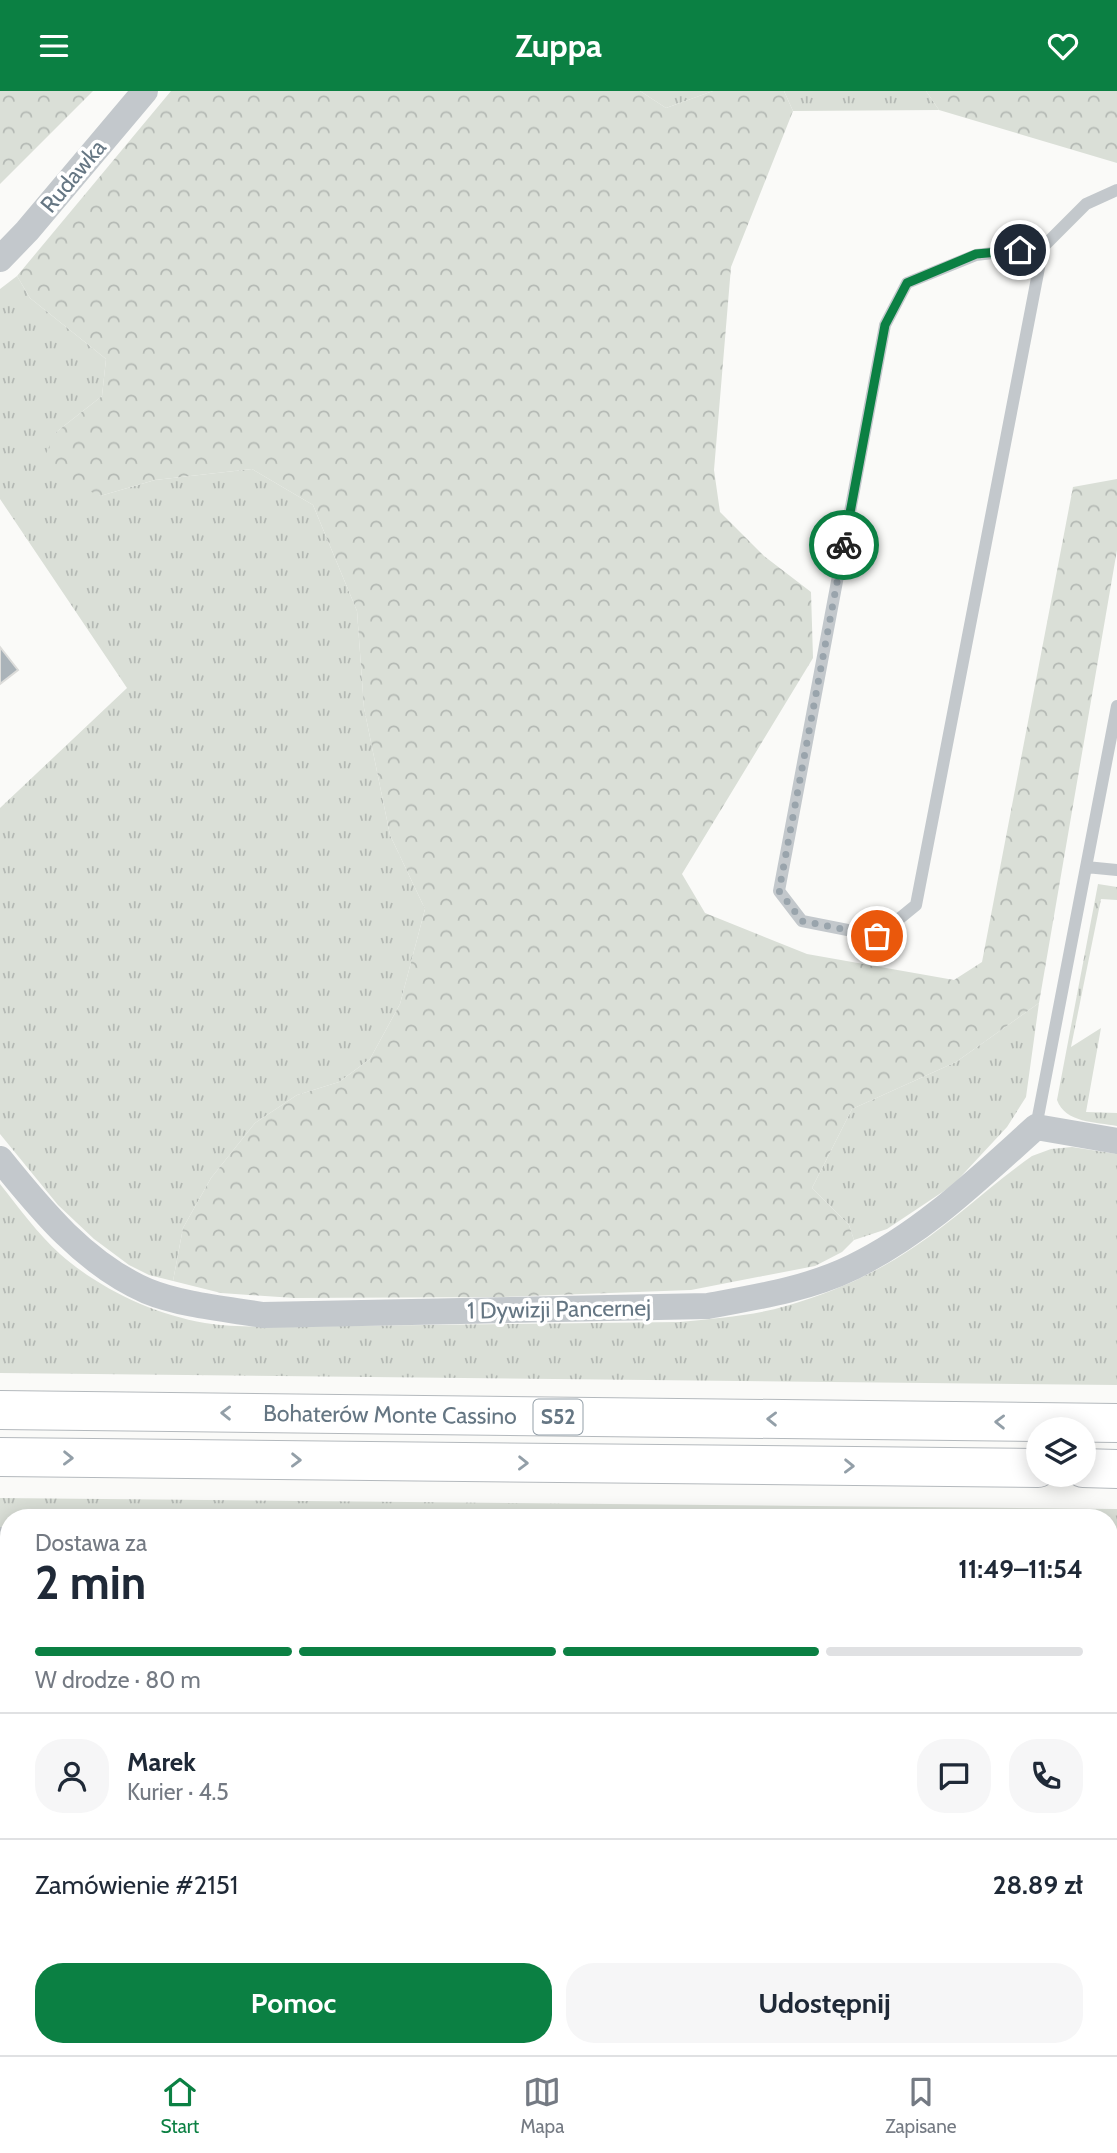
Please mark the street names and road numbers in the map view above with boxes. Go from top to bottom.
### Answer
street label: Rudawka [34,134,112,218]
street label: 1 Dywizji Pancernej [467,1293,651,1325]
street label: Bohaterów Monte Cassino [263,1399,517,1430]
road number: S52 [534,1399,582,1435]

